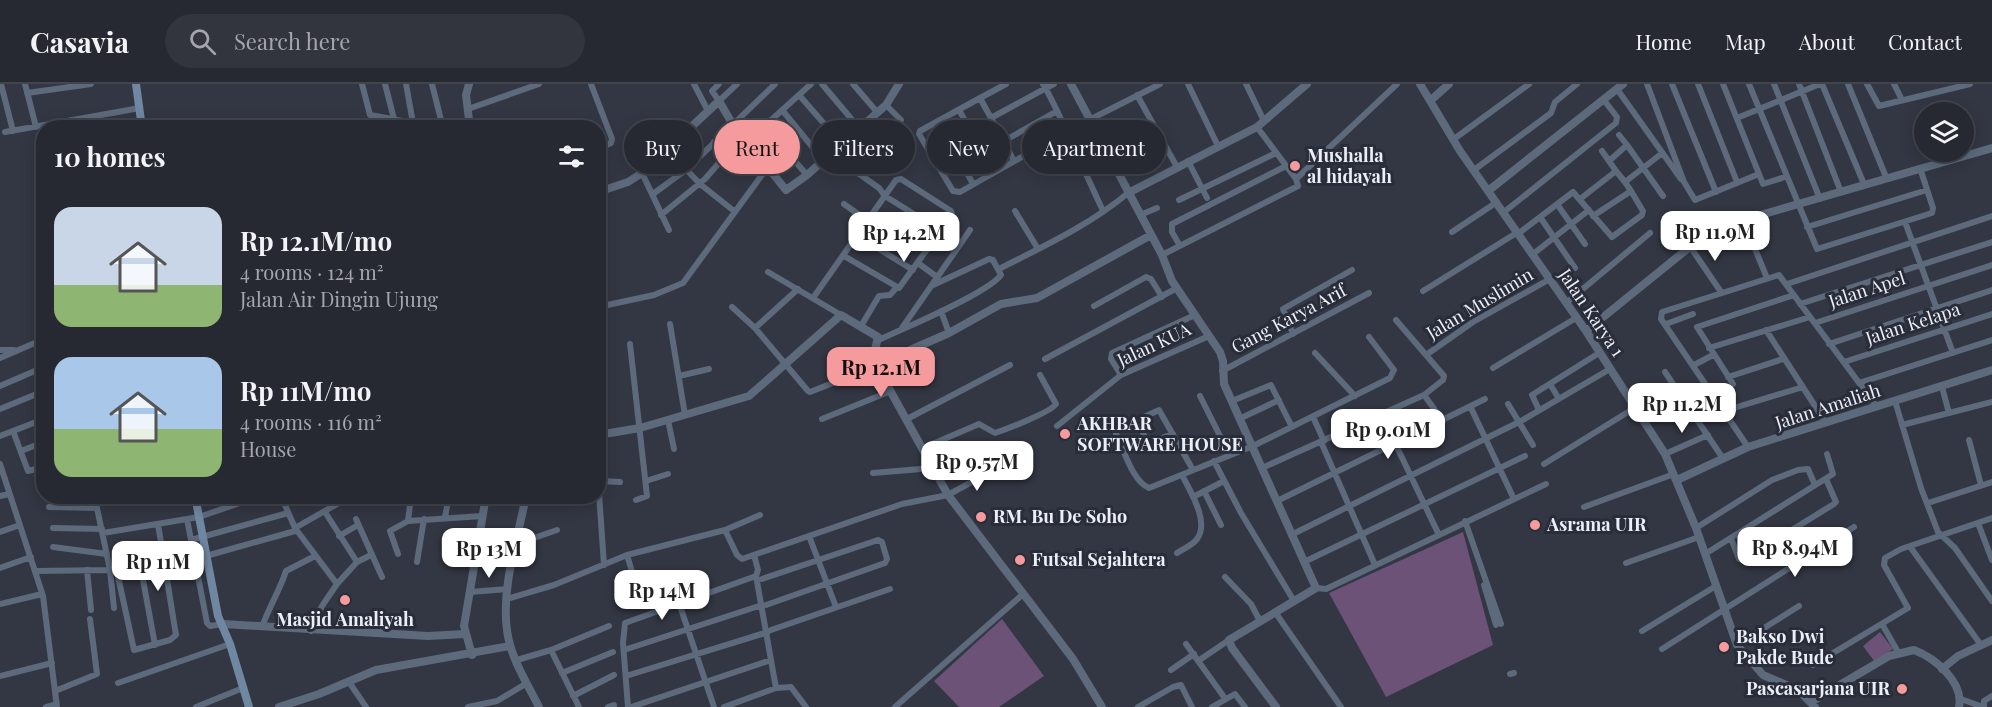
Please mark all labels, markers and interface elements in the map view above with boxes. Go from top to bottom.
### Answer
search box [165,14,585,68]
text: Casavia [30,23,129,60]
icon: search [186,25,219,58]
text: Search here [234,26,350,56]
text: Home [1636,27,1692,55]
text: Map [1725,27,1766,55]
text: About [1799,27,1855,55]
text: Contact [1888,27,1962,55]
map controls [1914,102,1974,162]
button: layers [1914,102,1974,162]
chip: Buy [624,120,702,174]
chip: Rent [714,120,800,174]
chip: Filters [812,120,915,174]
chip: New [927,120,1010,174]
chip: Apartment [1022,120,1166,174]
text: 10 homes [54,139,166,174]
icon: filters [555,140,588,173]
place label: Mushalla al hidayah [1307,143,1392,188]
marker: Mushalla al hidayah [1288,159,1302,173]
pin: Rp 11.9M [1653,211,1777,262]
pin: Rp 14.2M [842,212,966,263]
text: Rp 11.9M [1675,217,1755,244]
text: Rp 14.2M [862,218,946,245]
text: Rp 12.1M/mo [240,223,392,258]
icon: home [102,231,174,303]
text: 4 rooms · 124 m² [240,258,384,285]
street label: Jalan Muslimin [1421,262,1537,345]
street label: Jalan Karya 1 [1553,263,1630,361]
street label: Jalan Apel [1824,265,1908,313]
street label: Gang Karya Arif [1227,277,1352,359]
text: Jalan Air Dingin Ujung [240,285,438,312]
street label: Jalan Kelapa [1861,296,1963,350]
street label: Jalan KUA [1112,316,1195,372]
pin: Rp 12.1M [819,347,943,398]
text: Rp 12.1M [841,353,921,380]
text: Rp 11M/mo [240,373,371,408]
street label: Jalan Amaliah [1771,378,1884,435]
icon: home [102,381,174,453]
pin: Rp 11.2M [1620,383,1744,434]
text: Rp 11.2M [1642,389,1722,416]
text: 4 rooms · 116 m² [240,408,382,435]
pin: Rp 9.01M [1326,409,1450,460]
place label: AKHBAR SOFTWARE HOUSE [1076,411,1243,456]
text: Rp 9.01M [1345,415,1431,442]
marker: AKHBAR SOFTWARE HOUSE [1058,427,1072,441]
text: House [240,435,296,462]
pin: Rp 9.57M [915,441,1039,492]
text: Rp 9.57M [935,447,1019,474]
place label: RM. Bu De Soho [993,504,1127,528]
marker: RM. Bu De Soho [974,510,988,524]
place label: Asrama UIR [1546,512,1647,536]
marker: Asrama UIR [1528,518,1542,532]
pin: Rp 8.94M [1733,527,1857,578]
pin: Rp 13M [440,528,538,579]
text: Rp 8.94M [1751,533,1839,560]
text: Rp 13M [456,534,522,561]
pin: Rp 11M [109,541,207,592]
text: Rp 11M [126,547,190,574]
place label: Futsal Sejahtera [1032,547,1166,571]
marker: Futsal Sejahtera [1013,553,1027,567]
pin: Rp 14M [613,570,711,621]
text: Rp 14M [628,576,696,603]
marker: Masjid Amaliyah [338,593,352,607]
place label: Masjid Amaliyah [276,607,414,631]
place label: Bakso Dwi Pakde Bude [1736,624,1834,669]
marker: Bakso Dwi Pakde Bude [1717,640,1731,654]
place label: Pascasarjana UIR [1746,676,1891,700]
marker: Pascasarjana UIR [1895,682,1909,696]

